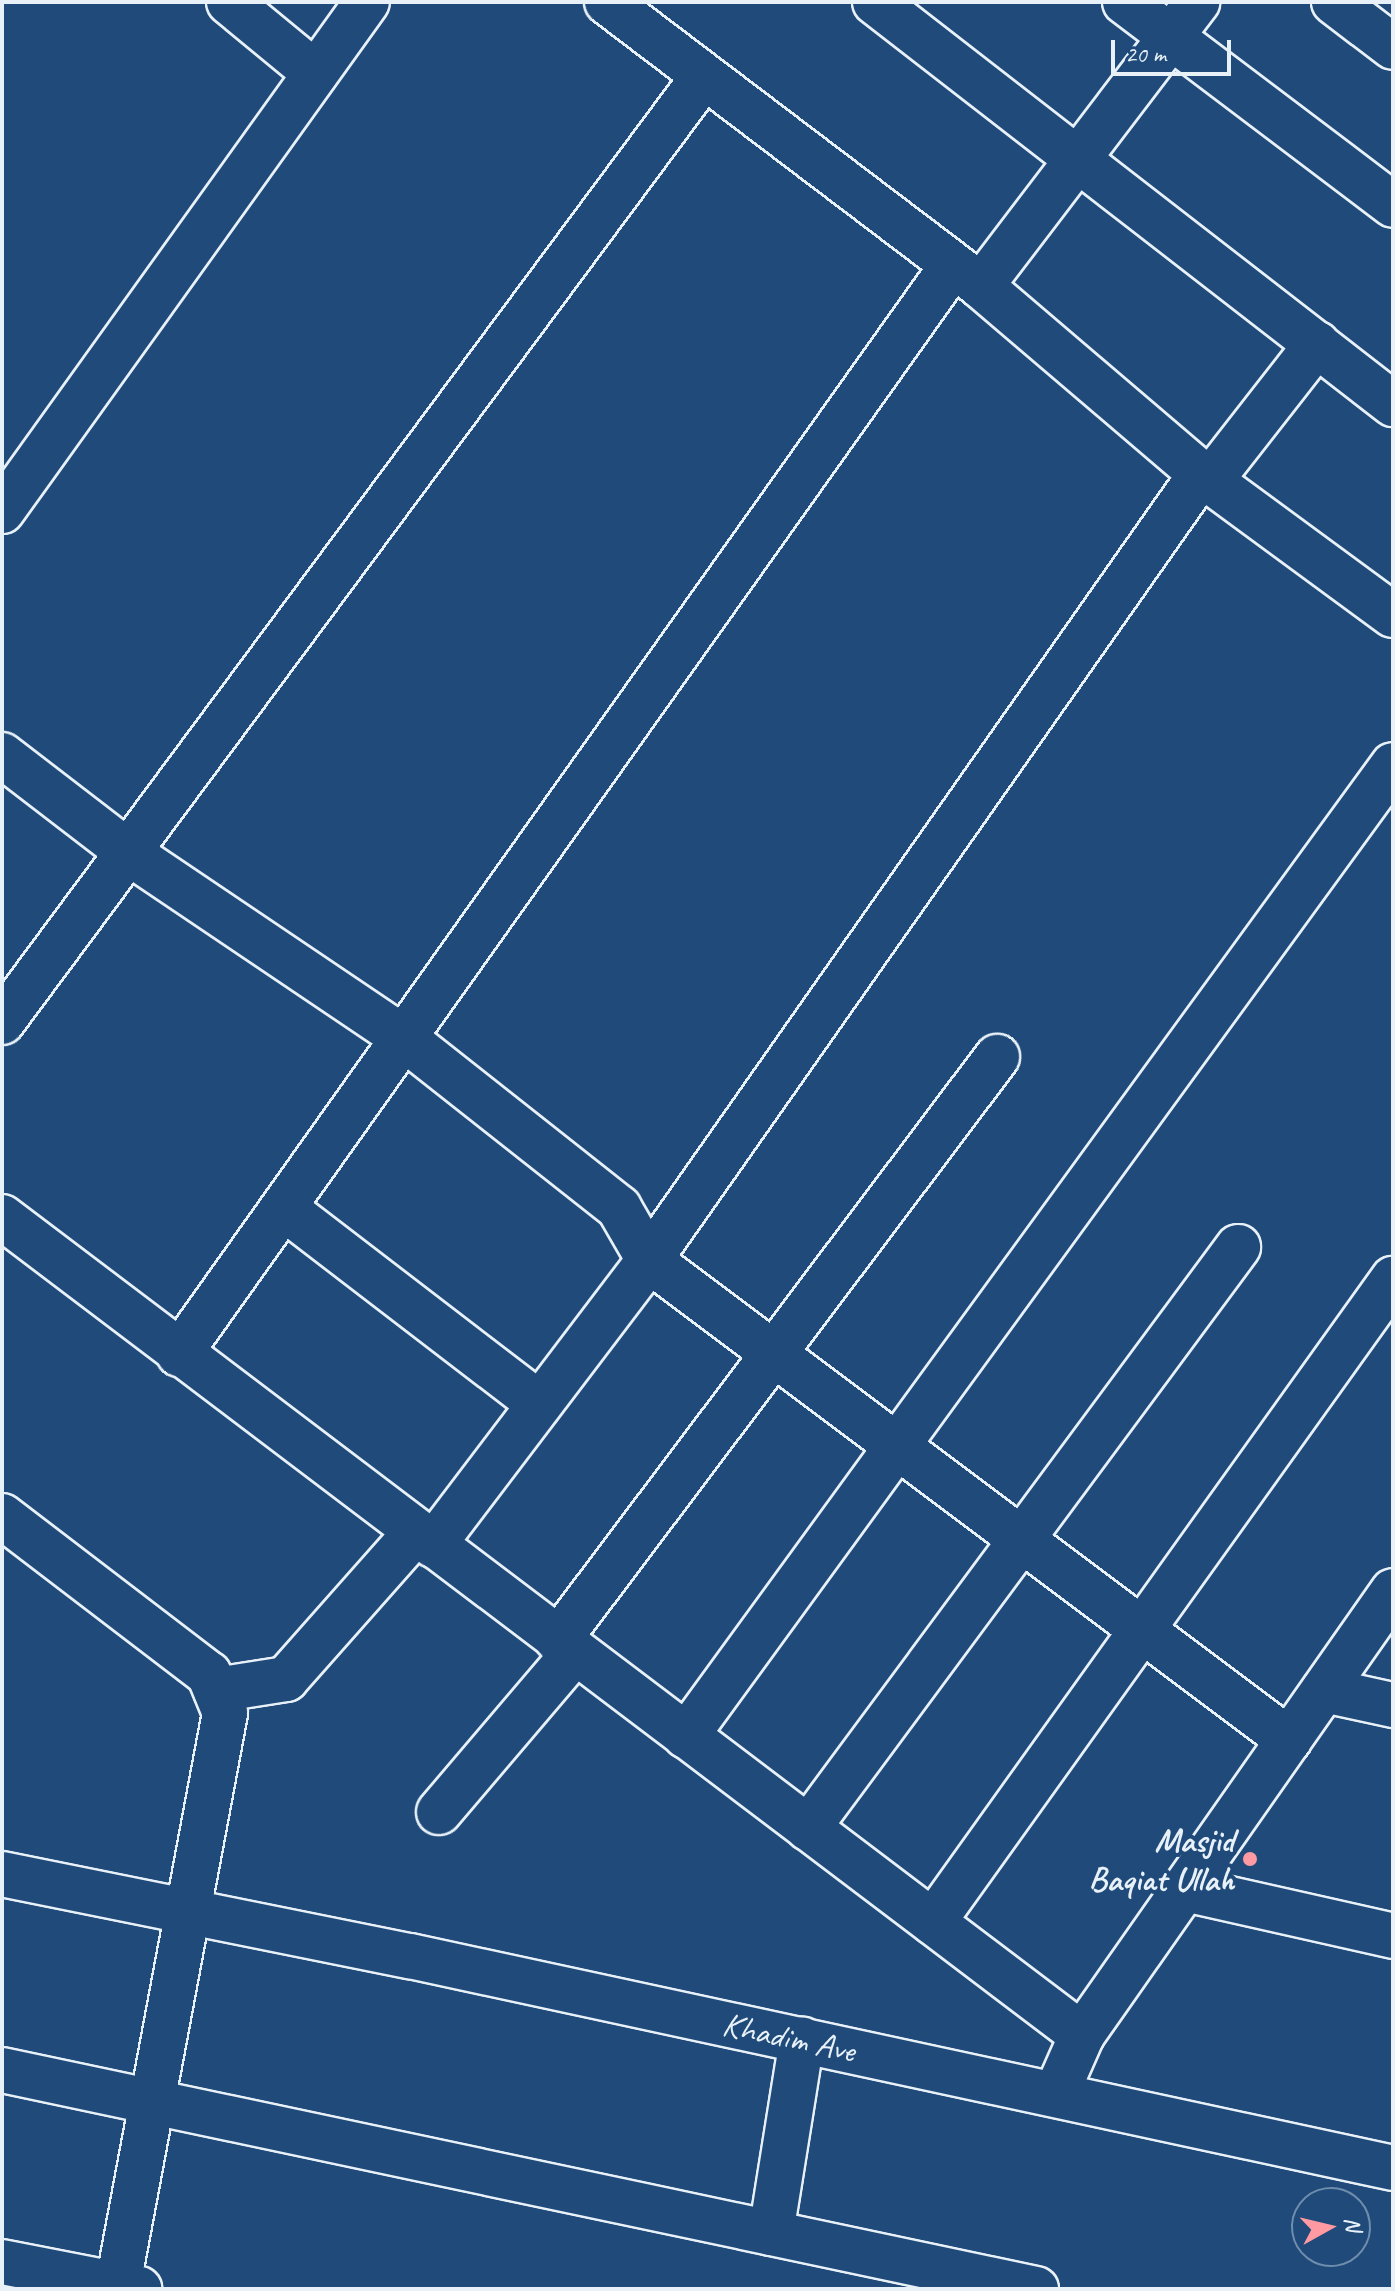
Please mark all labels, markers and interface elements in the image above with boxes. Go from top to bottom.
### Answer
scale bar [1115,24,1235,74]
text: 20 m [1125,39,1166,69]
place label: Masjid Baqiat Ullah [1087,1819,1234,1898]
marker: Masjid Baqiat Ullah [1241,1850,1259,1868]
street label: Khadim Ave [719,2003,859,2071]
north arrow [1291,2187,1371,2267]
text: N [1338,2215,1368,2233]

